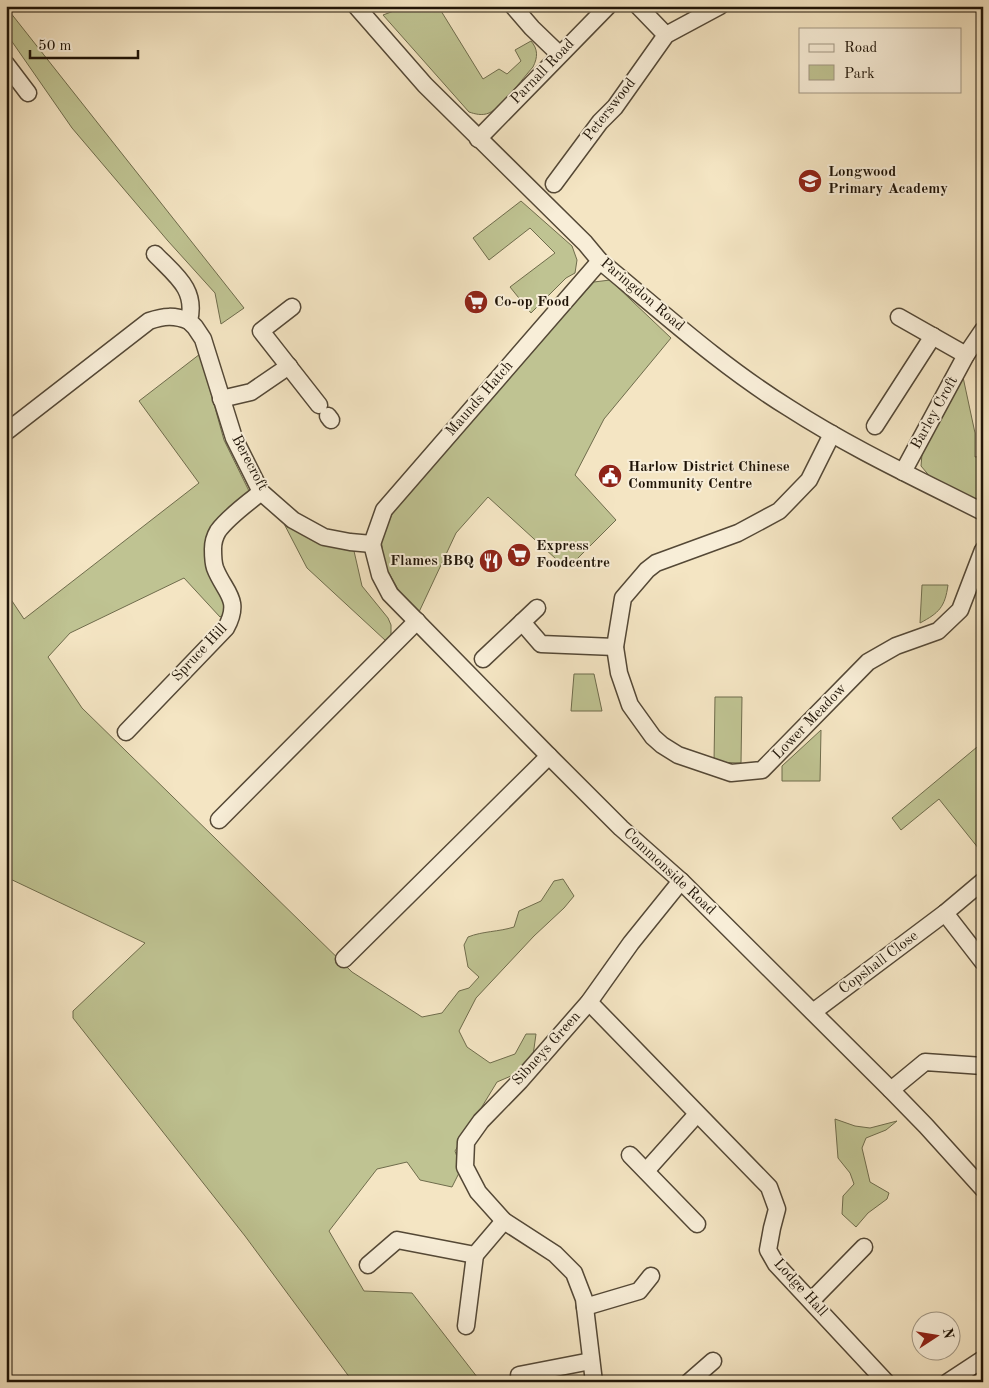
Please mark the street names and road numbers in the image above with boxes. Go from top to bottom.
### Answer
street label: Parnall Road [508,36,578,108]
street label: Peterswood [581,76,639,144]
street label: Paringdon Road [597,256,687,334]
street label: Maunds Hatch [444,359,516,439]
street label: Barley Croft [909,374,961,452]
street label: Berecroft [228,433,270,493]
street label: Spruce Hill [170,621,230,685]
street label: Lower Meadow [770,681,850,763]
street label: Commonside Road [620,826,718,918]
street label: Copshall Close [837,928,921,997]
street label: Sibneys Green [510,1009,584,1089]
street label: Lodge Hall [770,1256,830,1320]

